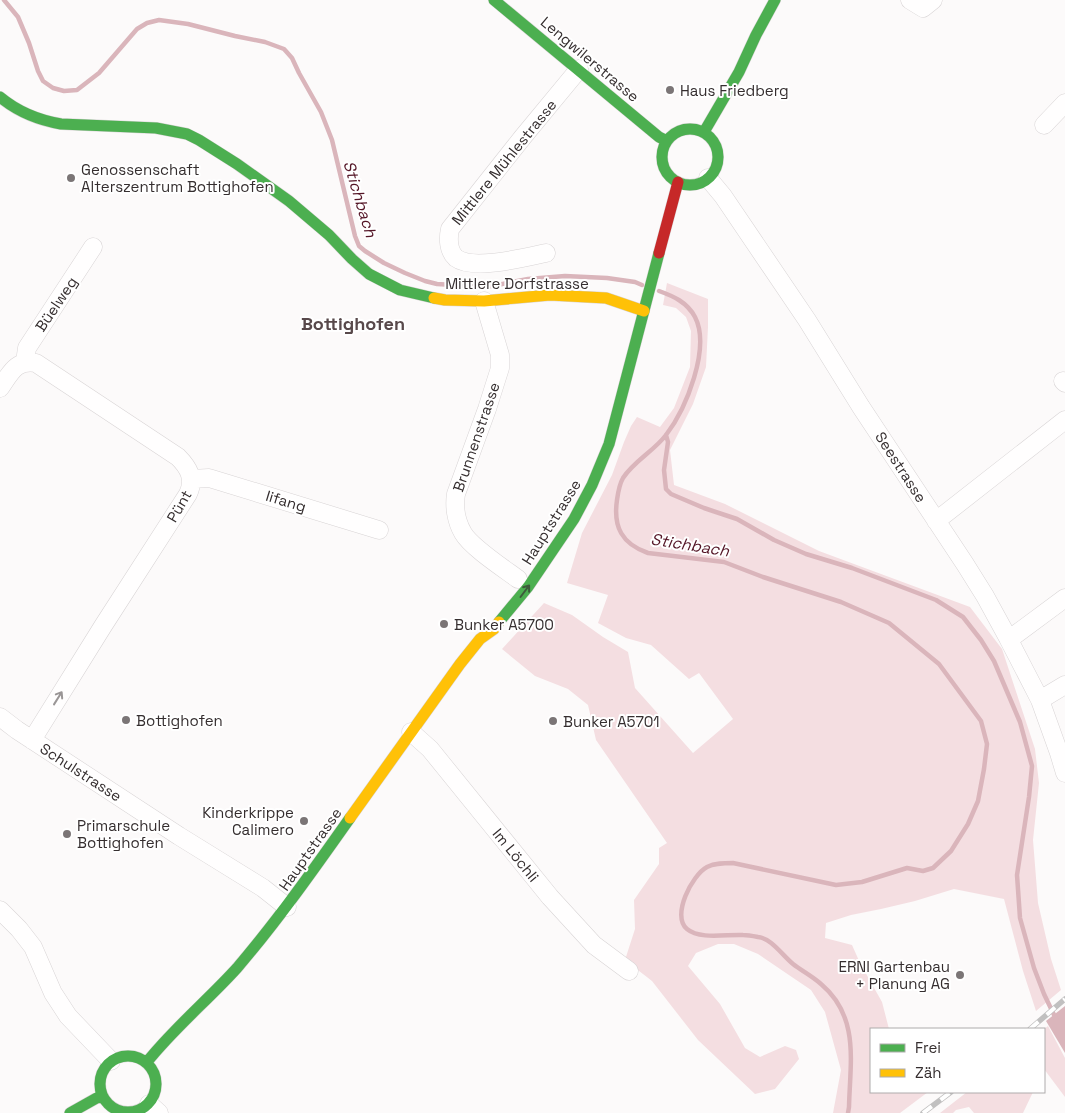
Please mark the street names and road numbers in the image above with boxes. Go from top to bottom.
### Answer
street label: Lengwilerstrasse [537,12,643,106]
street label: Mittlere Mühlestrasse [447,95,561,229]
street label: Büelweg [31,273,81,335]
street label: Mittlere Dorfstrasse [445,274,589,293]
street label: Brunnenstrasse [448,380,504,494]
street label: Seestrasse [871,428,931,506]
street label: Hauptstrasse [517,476,585,568]
street label: Pünt [162,486,196,526]
street label: Iifang [263,486,309,516]
street label: Schulstrasse [37,739,125,805]
street label: Hauptstrasse [274,804,346,894]
street label: Im Löchli [489,824,543,886]

